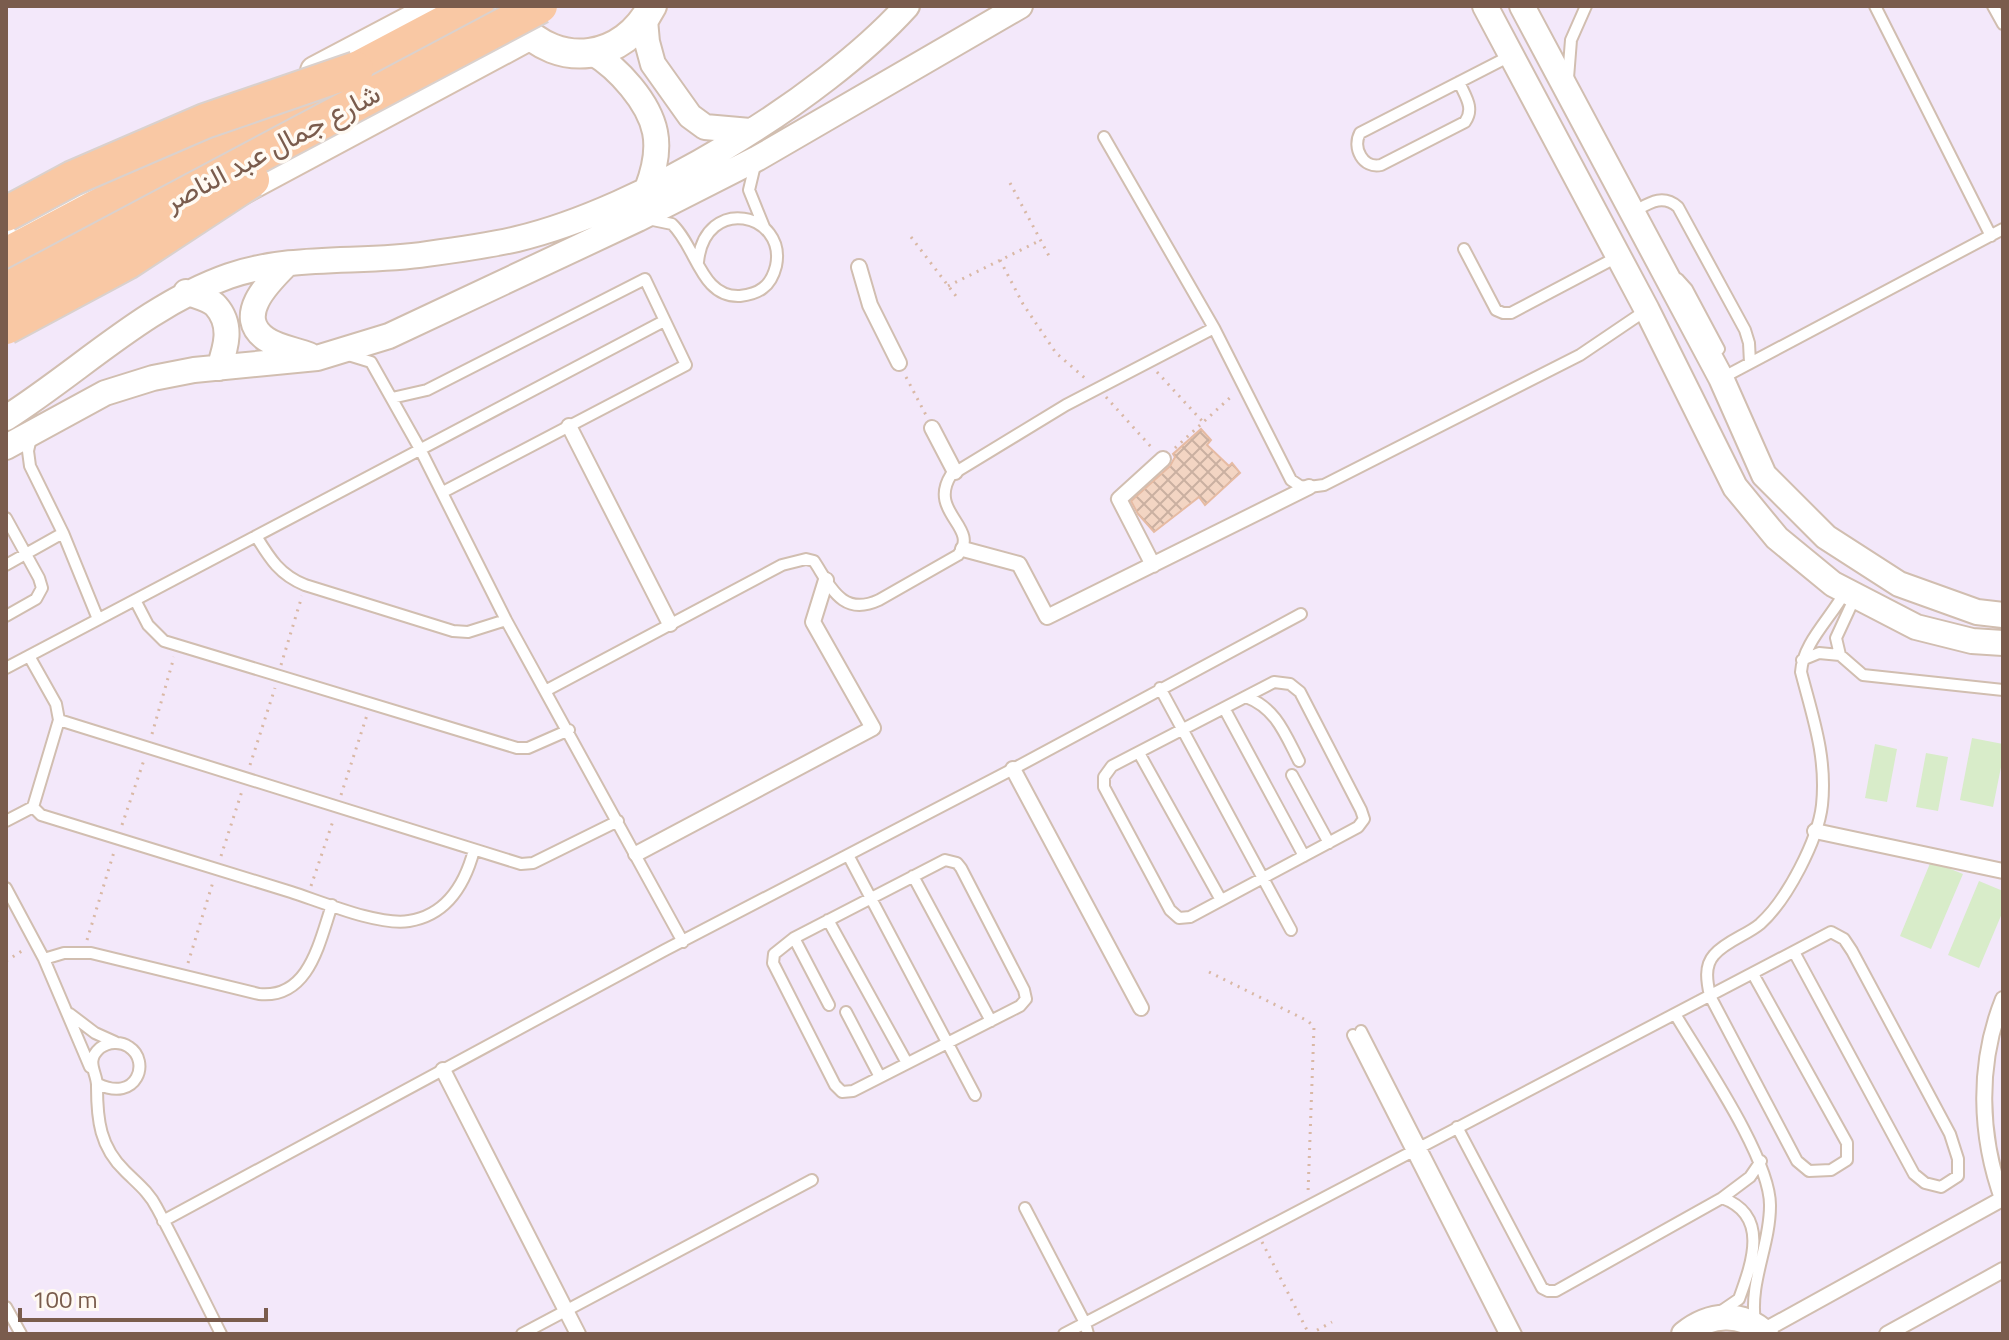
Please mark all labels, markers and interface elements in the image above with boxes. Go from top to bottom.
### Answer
street label: شارع جمال عبد الناصر [155,71,388,222]
scale bar [20,1272,266,1322]
text: 100 m [32,1281,98,1317]

